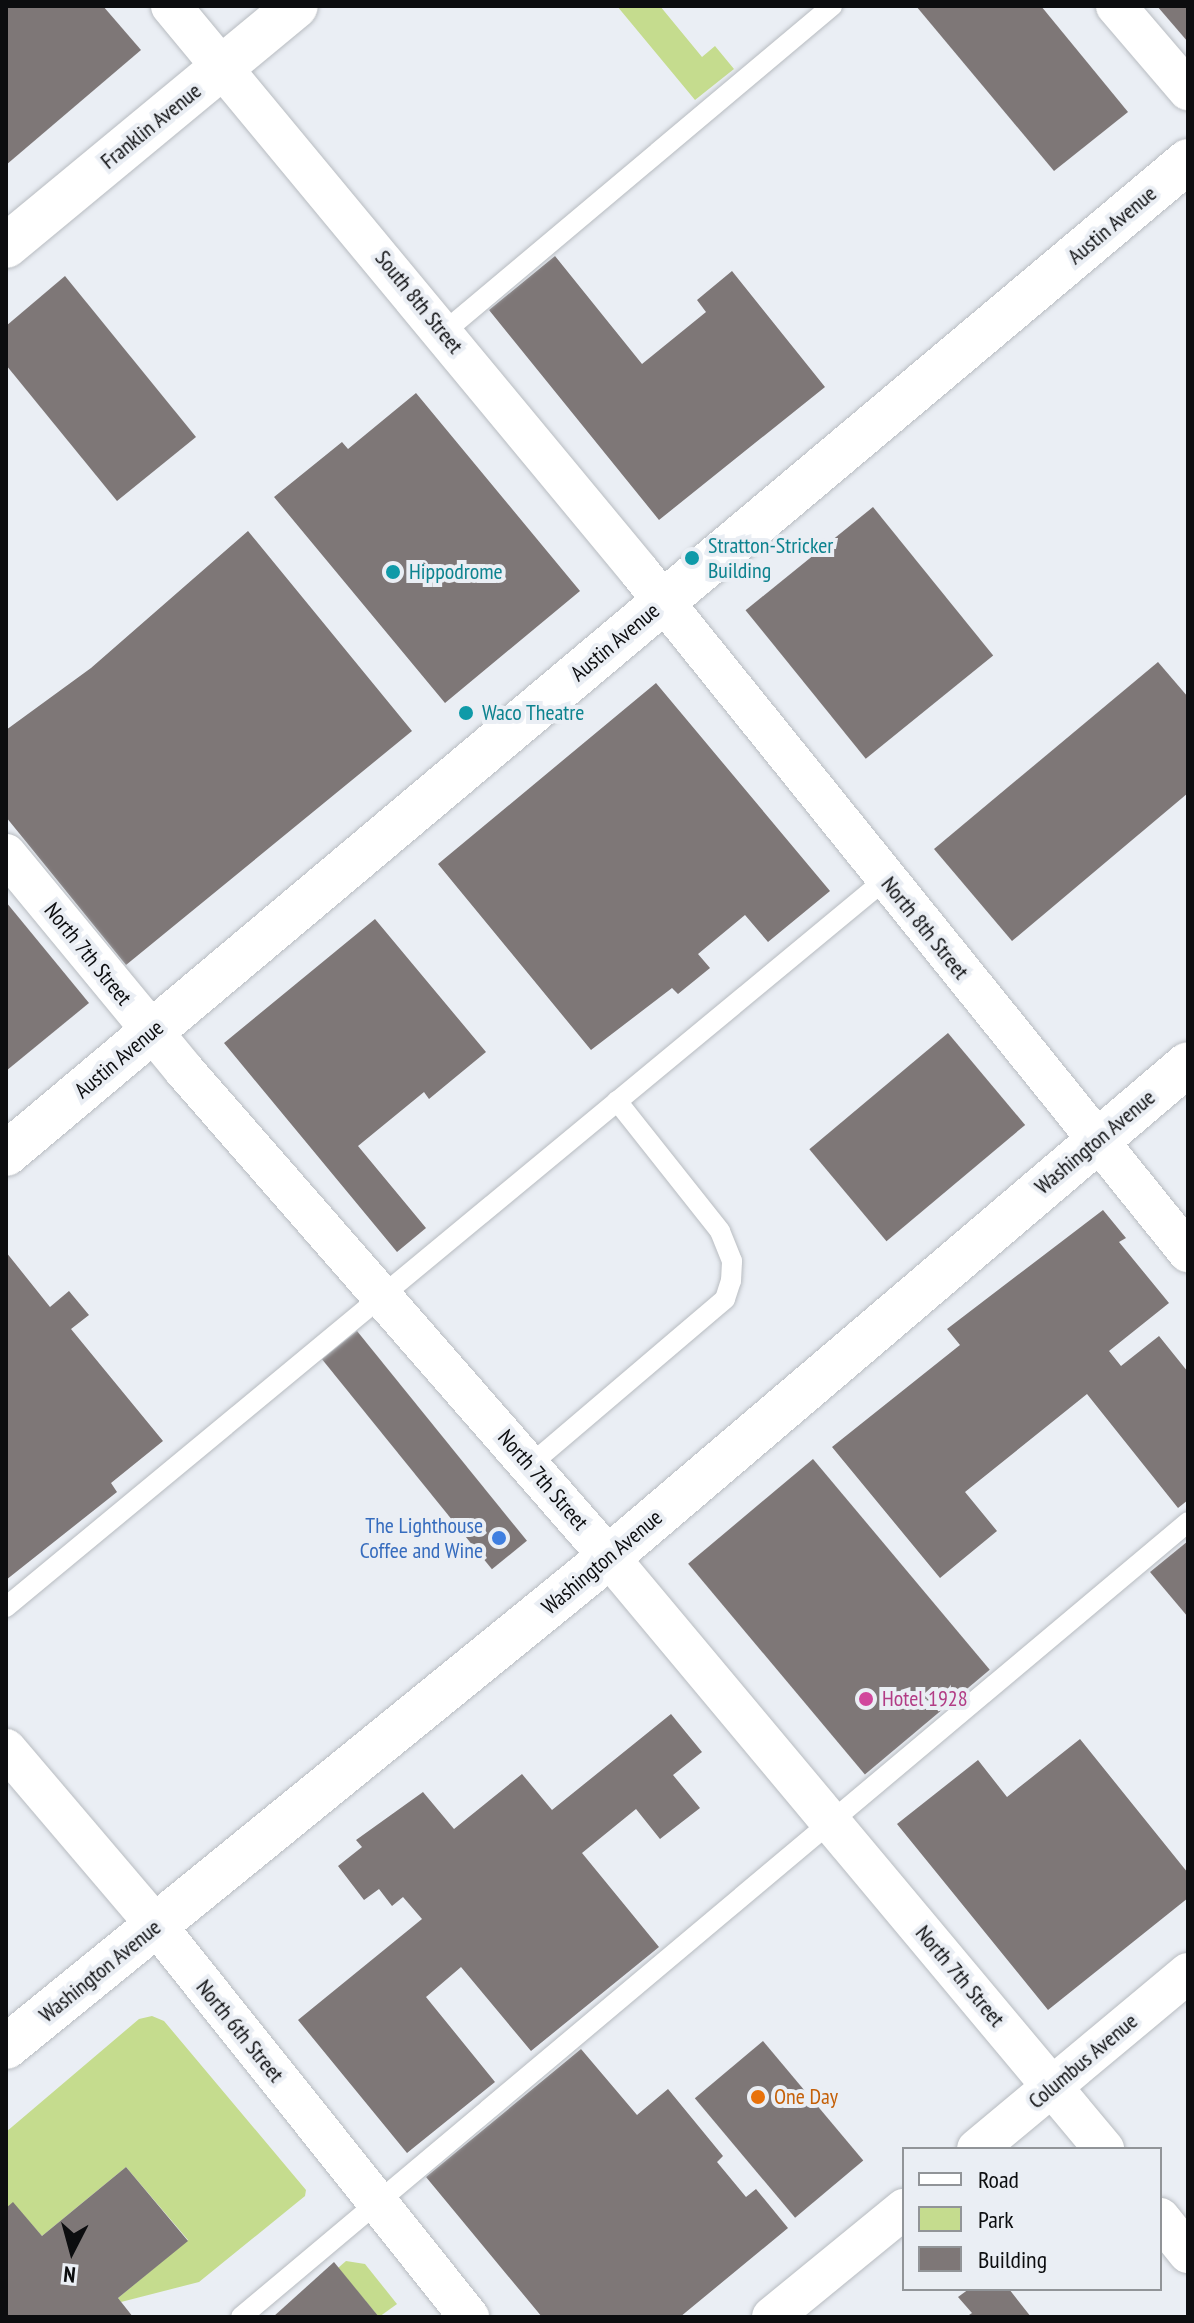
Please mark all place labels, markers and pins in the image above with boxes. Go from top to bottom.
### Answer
place label: Stratton-Stricker Building [708,532,833,584]
marker: Stratton-Stricker Building [683,549,701,567]
place label: Hippodrome [409,559,503,585]
marker: Hippodrome [384,563,402,581]
place label: Waco Theatre [482,700,585,726]
marker: Waco Theatre [457,704,475,722]
place label: The Lighthouse Coffee and Wine [360,1512,483,1564]
marker: The Lighthouse Coffee and Wine [490,1529,508,1547]
place label: Hotel 1928 [882,1686,968,1712]
marker: Hotel 1928 [857,1690,875,1708]
place label: One Day [774,2084,838,2110]
marker: One Day [749,2088,767,2106]

